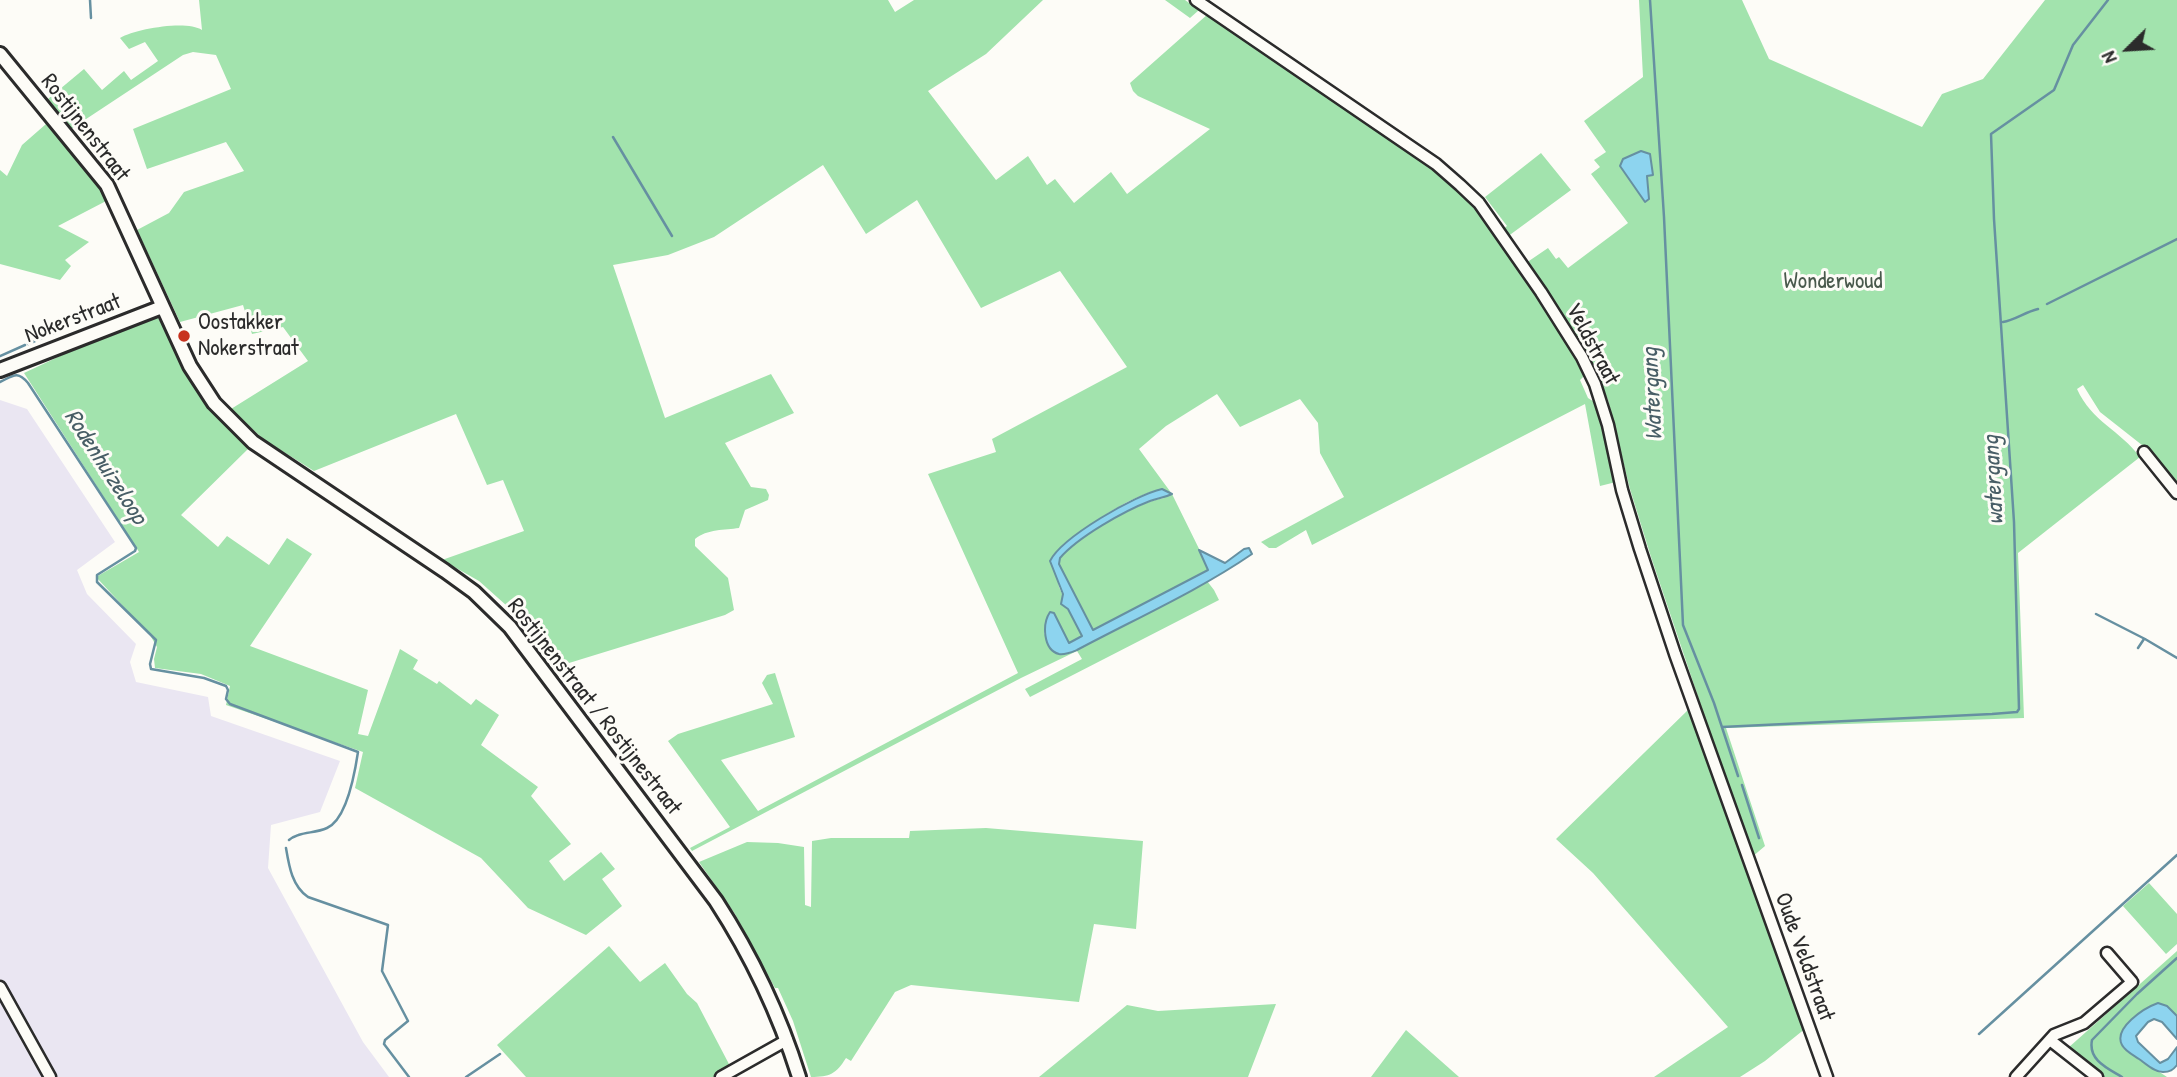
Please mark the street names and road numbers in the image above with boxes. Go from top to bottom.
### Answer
street label: Rostijnenstraat [35,69,135,187]
street label: Nokerstraat [21,288,125,350]
street label: Veldstraat [1559,298,1625,390]
street label: Rostijnenstraat / Rostijnestraat [501,593,687,821]
street label: Oude Veldstraat [1768,889,1840,1025]

